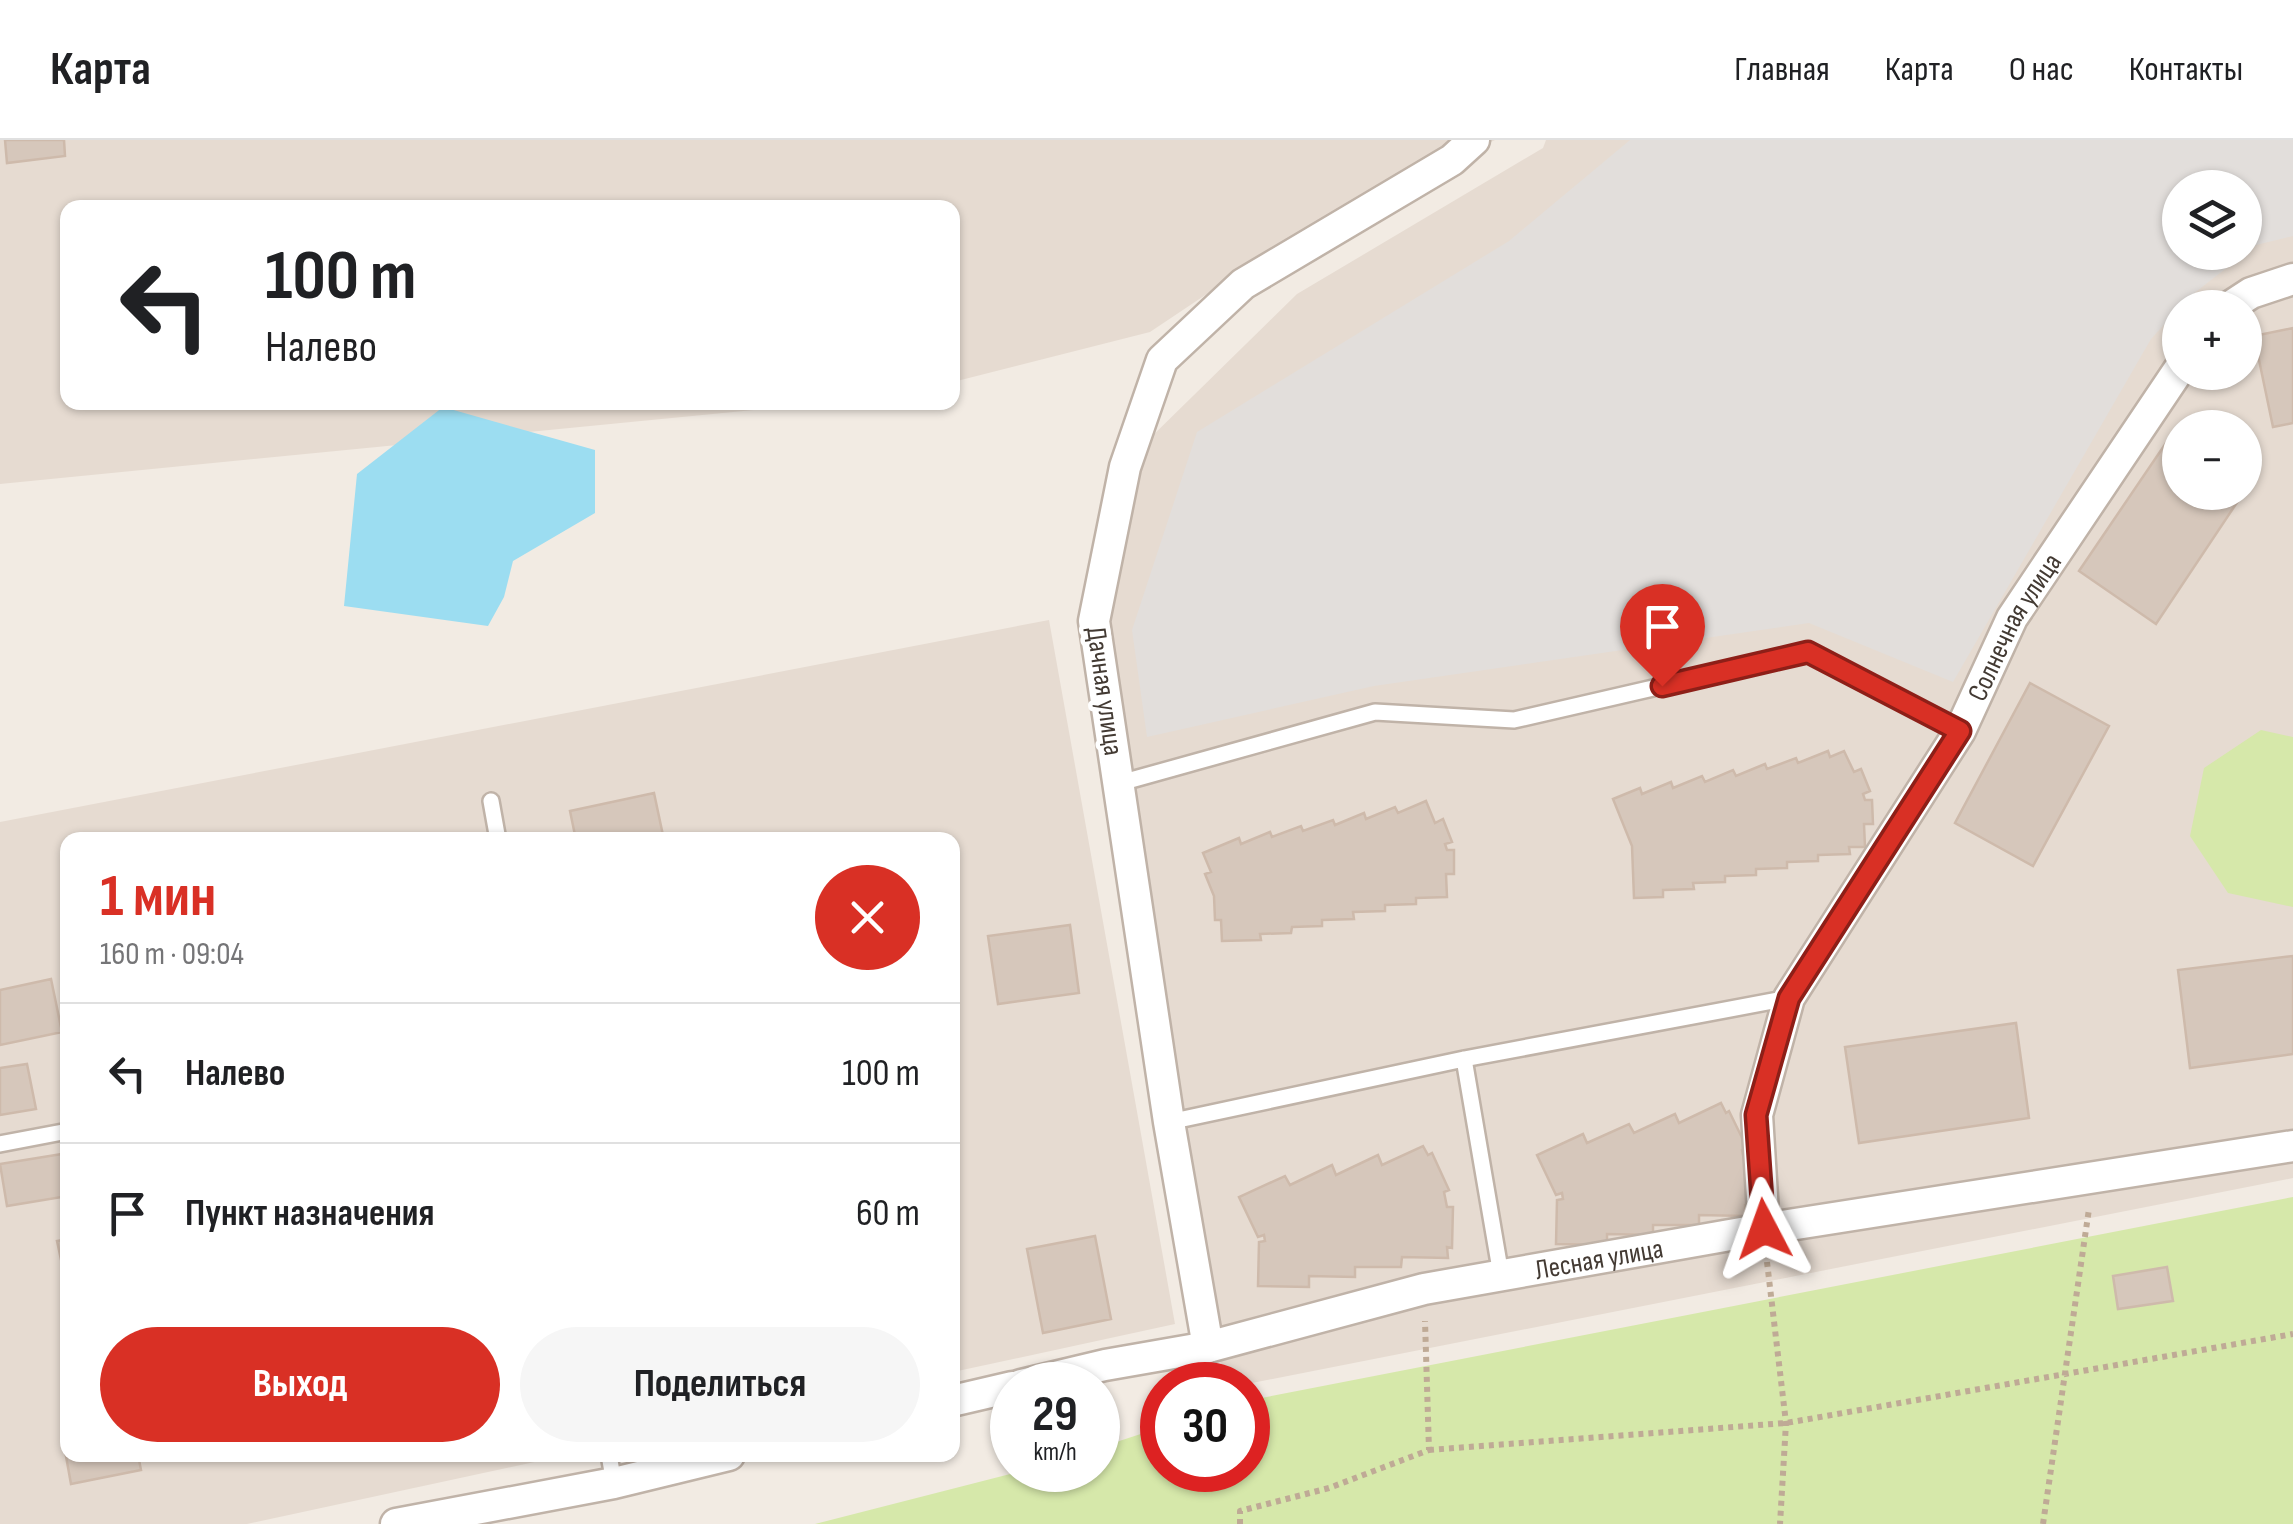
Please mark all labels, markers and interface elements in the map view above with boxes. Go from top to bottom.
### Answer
text: Карта [50,41,151,98]
text: Главная [1734,48,1830,91]
text: Карта [1885,48,1954,91]
text: О нас [2009,48,2074,91]
text: Контакты [2129,48,2243,91]
map controls [2162,170,2262,510]
button: layers [2162,170,2262,270]
text: 100 m [265,235,416,319]
icon: left [100,240,230,370]
button: + [2162,290,2262,390]
text: Налево [265,320,377,375]
button: − [2162,410,2262,510]
street label: Солнечная улица [1961,547,2069,706]
pin [1620,584,1705,687]
icon: arrive [1635,599,1690,654]
street label: Дачная улица [1079,625,1130,758]
text: 1 мин [100,861,216,933]
button: close [815,865,920,970]
text: 160 m · 09:04 [100,935,244,974]
icon: left [100,1046,155,1101]
text: Налево [185,1051,285,1096]
text: 100 m [842,1051,920,1096]
position arrow [1712,1177,1816,1281]
icon: arrive [100,1186,155,1241]
text: Пункт назначения [185,1191,434,1236]
text: 60 m [856,1191,920,1236]
street label: Лесная улица [1532,1232,1666,1287]
button: Выход [100,1327,500,1442]
button: Поделиться [520,1327,920,1442]
speed limit sign: 30 [1140,1362,1270,1492]
text: 29 [1032,1385,1078,1445]
text: km/h [1033,1437,1077,1468]

